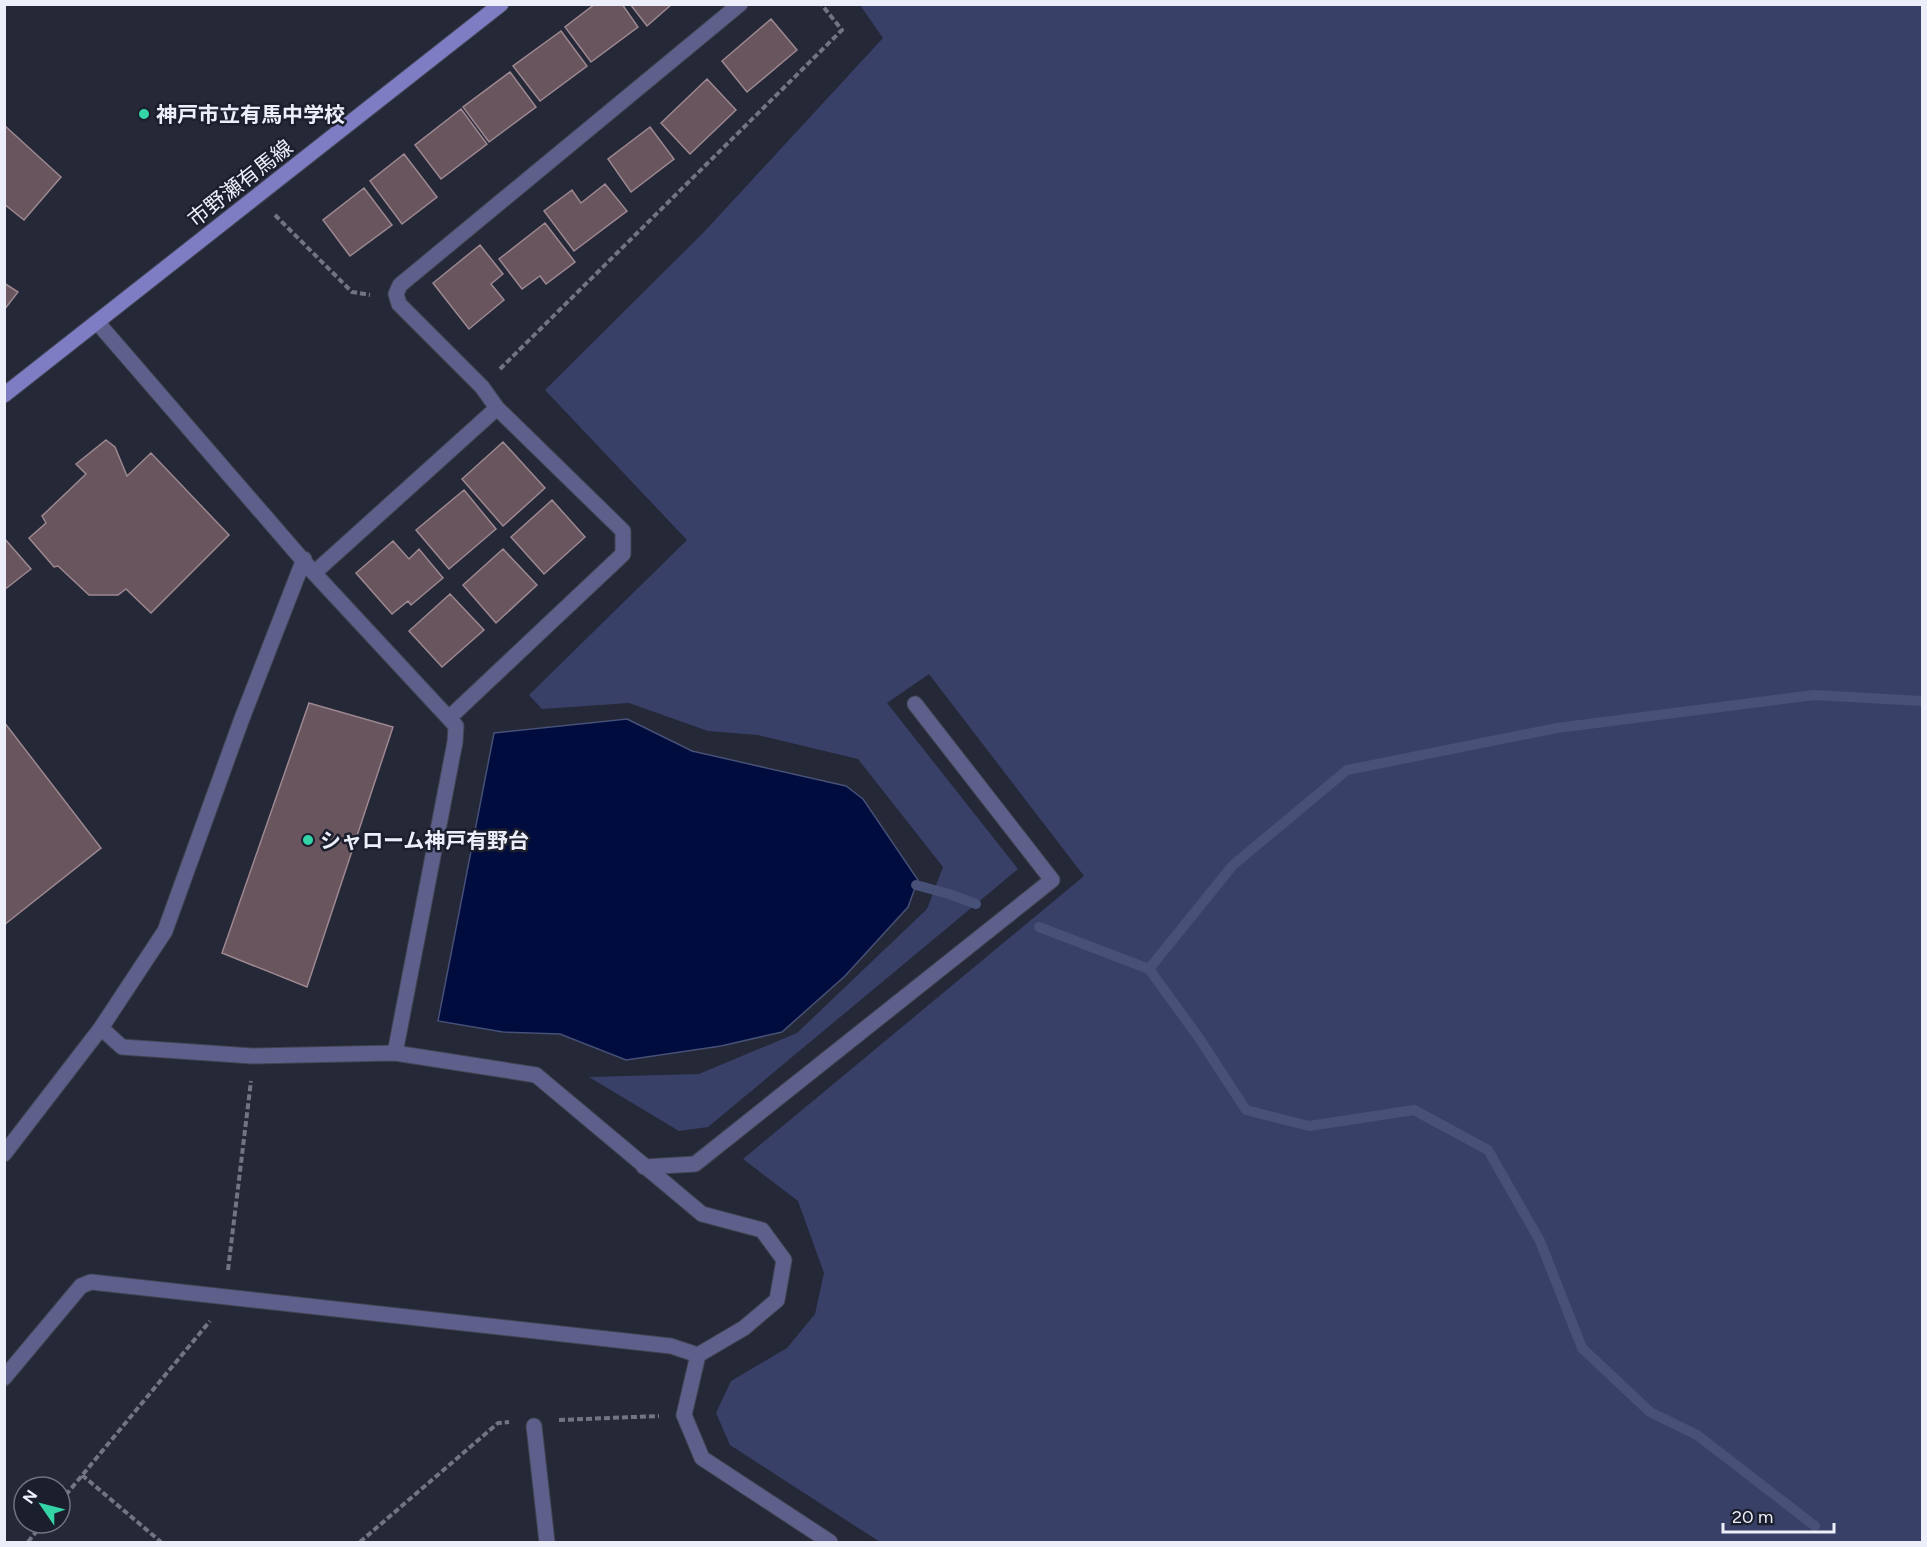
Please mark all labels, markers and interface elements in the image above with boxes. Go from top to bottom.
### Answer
place label: 神戸市立有馬中学校 [156,102,345,127]
marker: 神戸市立有馬中学校 [137,107,151,121]
street label: 市野瀬有馬線 [183,134,297,232]
place label: シャローム神戸有野台 [320,828,529,853]
marker: シャローム神戸有野台 [301,833,315,847]
north arrow [12,1475,72,1535]
text: N [19,1486,41,1507]
scale bar [1723,1496,1834,1534]
text: 20 m [1732,1506,1773,1528]

